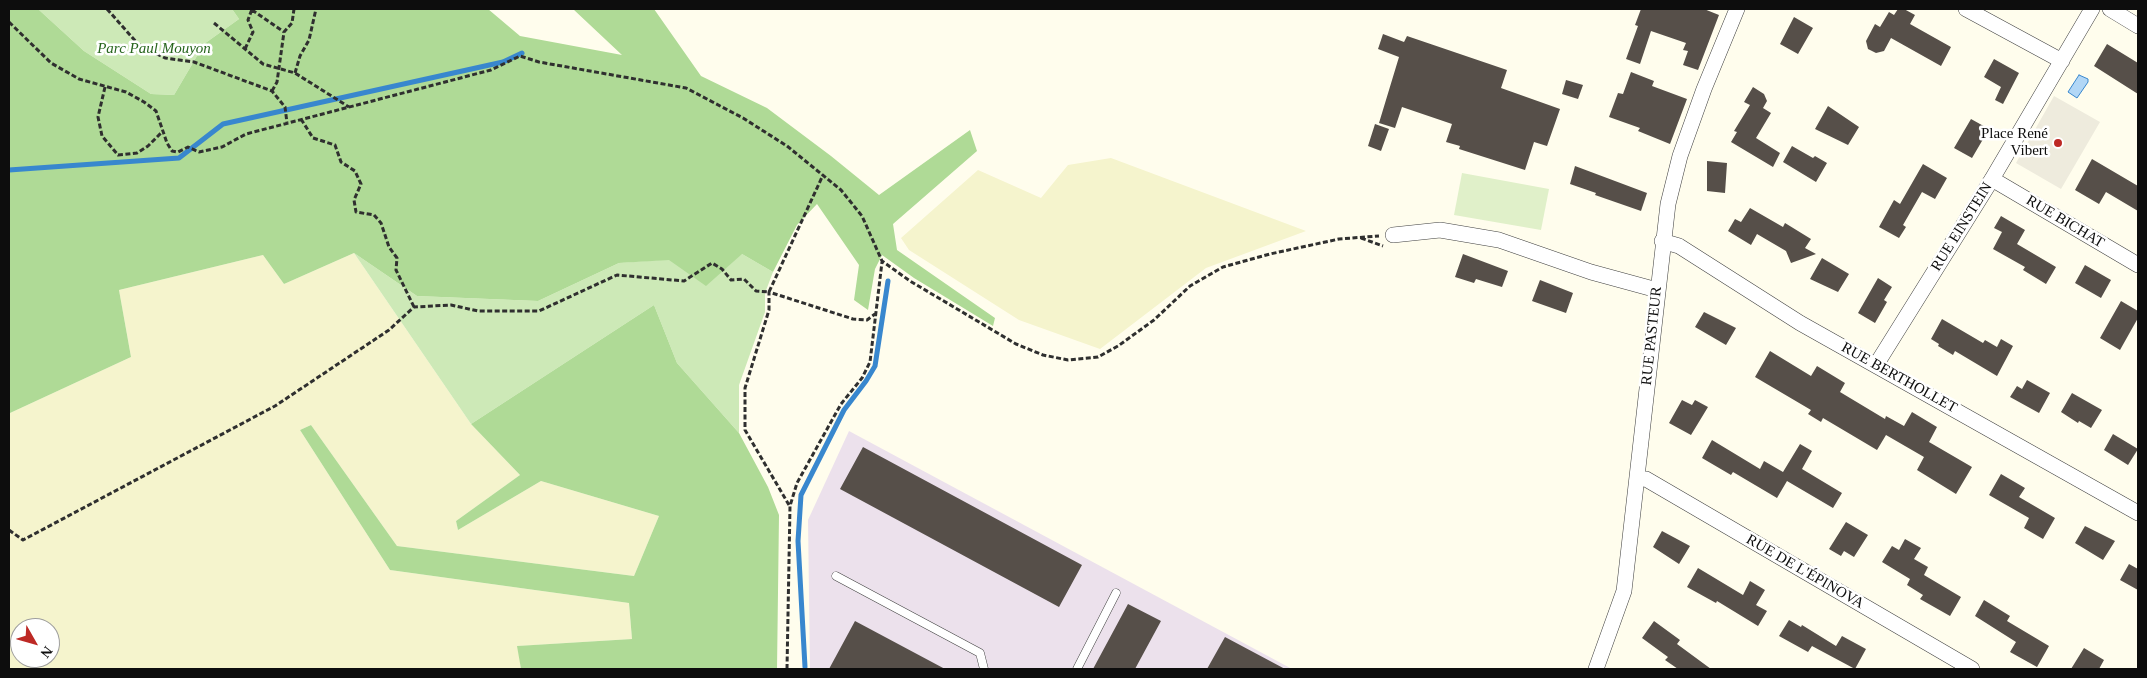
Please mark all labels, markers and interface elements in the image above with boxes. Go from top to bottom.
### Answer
park label: Parc Paul Mouyon [97,40,211,58]
place label: Place René Vibert [1981,125,2048,160]
marker: Place René Vibert [2052,137,2064,149]
street label: RUE EINSTEIN [1928,179,1996,275]
street label: RUE BICHAT [2023,192,2107,252]
street label: RUE PASTEUR [1638,286,1666,386]
street label: RUE BERTHOLLET [1838,339,1960,417]
street label: RUE DE L'ÉPINOVA [1743,531,1867,613]
north arrow [10,618,60,668]
text: N [37,643,55,661]

